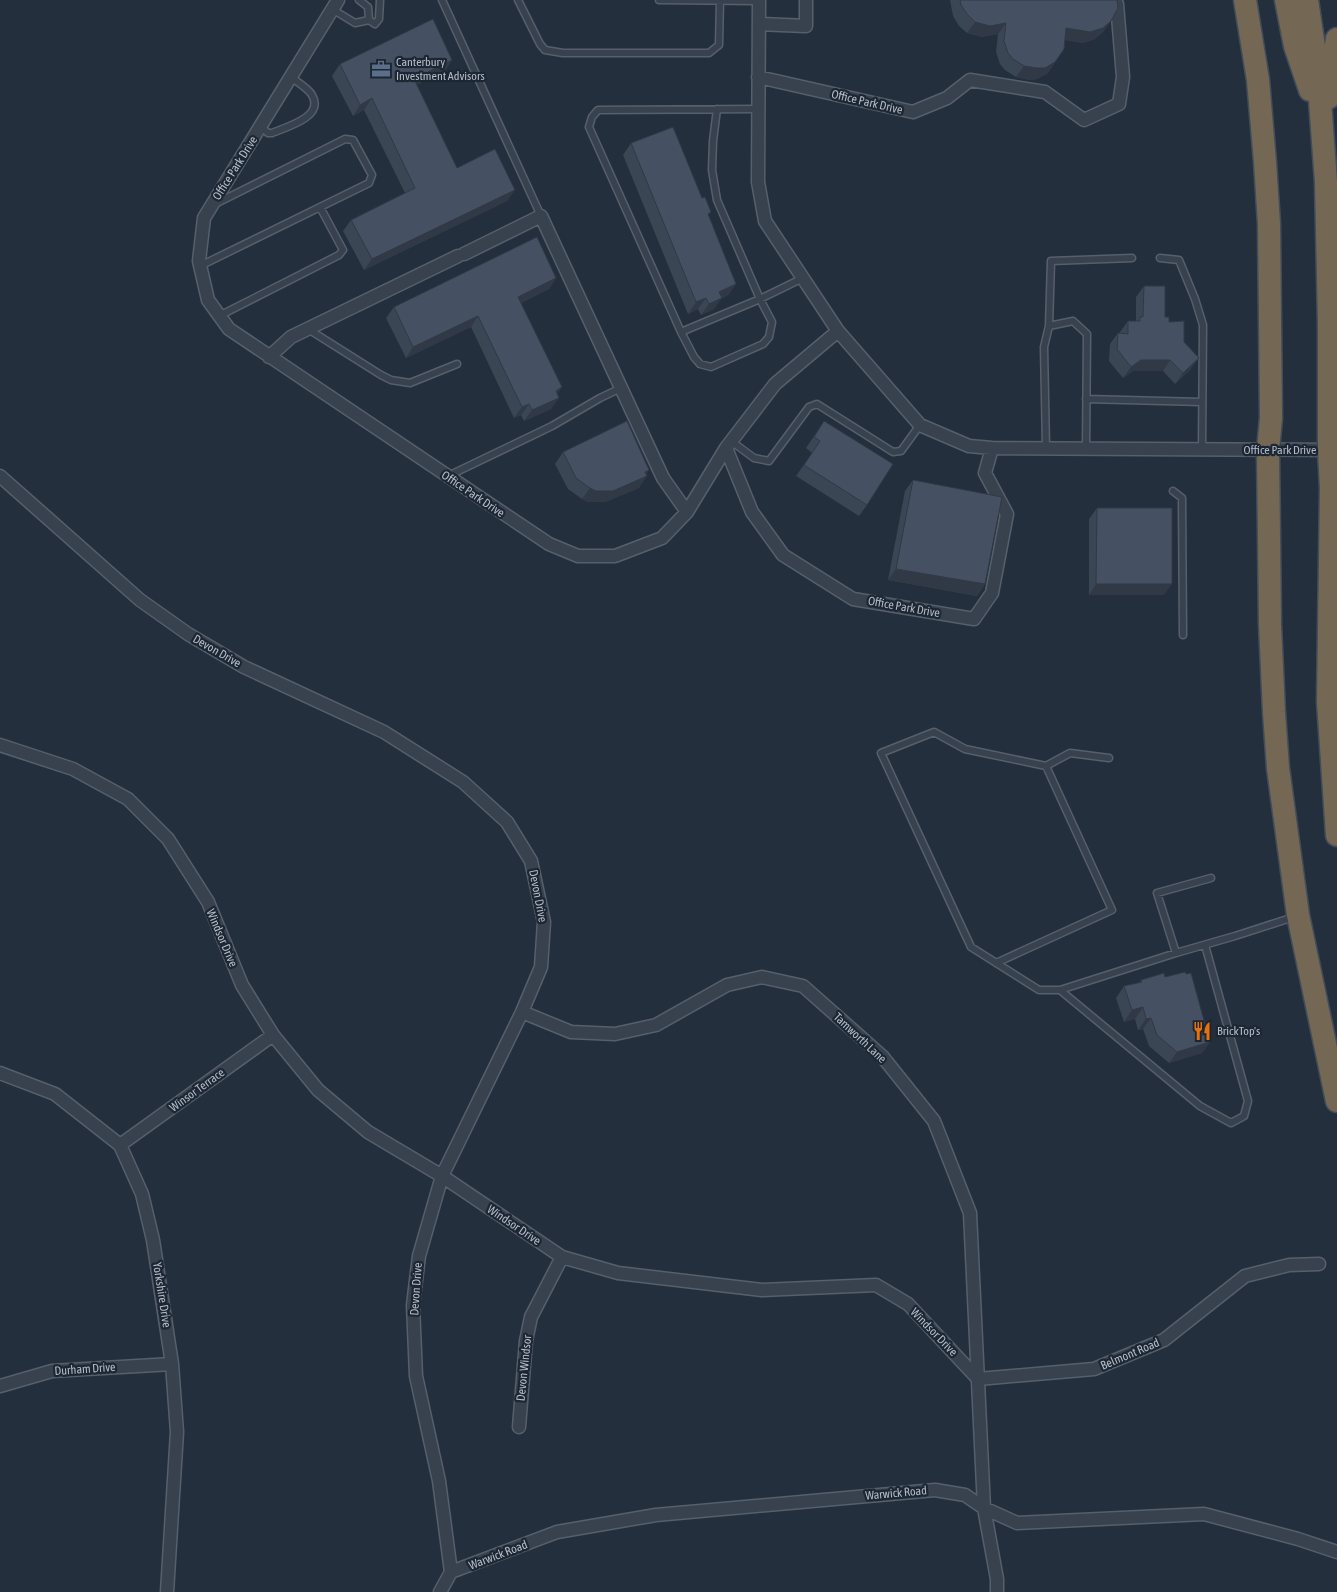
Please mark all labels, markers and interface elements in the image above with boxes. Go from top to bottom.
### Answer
place label: Canterbury Investment Advisors [396,55,485,83]
office icon: Canterbury Investment Advisors [370,58,392,80]
street label: Office Park Drive [830,87,904,117]
street label: Office Park Drive [210,133,260,203]
street label: Office Park Drive [1244,443,1316,457]
street label: Office Park Drive [439,468,507,520]
street label: Office Park Drive [867,594,941,620]
street label: Devon Drive [190,632,244,670]
street label: Devon Drive [526,869,550,923]
street label: Windsor Drive [204,907,240,969]
street label: Tamworth Lane [831,1010,889,1066]
restaurant icon: BrickTop's [1191,1020,1213,1042]
place label: BrickTop's [1217,1024,1260,1038]
street label: Winsor Terrace [167,1065,227,1115]
street label: Windsor Drive [485,1202,543,1248]
street label: Yorkshire Drive [150,1261,174,1329]
street label: Devon Drive [407,1262,425,1316]
street label: Windsor Drive [908,1305,960,1359]
street label: Devon Windsor [514,1334,534,1402]
street label: Belmont Road [1099,1335,1161,1373]
street label: Durham Drive [54,1360,116,1378]
street label: Warwick Road [865,1483,927,1503]
street label: Warwick Road [467,1537,529,1573]

